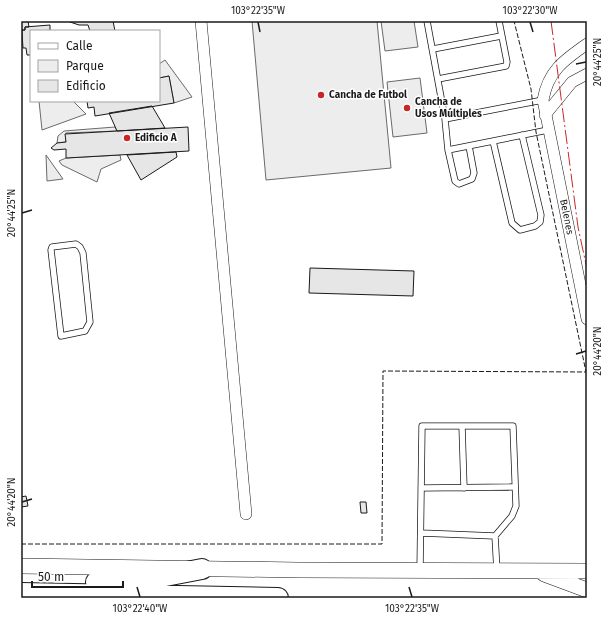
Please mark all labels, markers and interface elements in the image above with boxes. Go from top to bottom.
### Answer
text: 103°22'35"W [231,5,286,17]
text: 103°22'30"W [503,5,558,17]
legend [30,30,160,102]
text: 20°44'25"N [592,38,604,86]
text: Calle [66,39,93,53]
text: Parque [66,59,104,73]
text: Edificio [66,79,106,93]
place label: Cancha de Futbol [329,89,407,101]
marker: Cancha de Futbol [316,90,326,100]
place label: Cancha de Usos Múltiples [415,96,482,120]
marker: Cancha de Usos Múltiples [402,103,412,113]
place label: Edificio A [135,132,178,144]
marker: Edificio A [122,133,132,143]
text: 20°44'25"N [6,189,18,237]
street label: Belenes [557,198,576,236]
text: 20°44'20"N [592,326,604,376]
text: 20°44'20"N [6,477,18,527]
scale bar [32,563,123,589]
text: 50 m [38,570,64,584]
text: 103°22'40"W [113,603,168,615]
text: 103°22'35"W [385,603,440,615]

